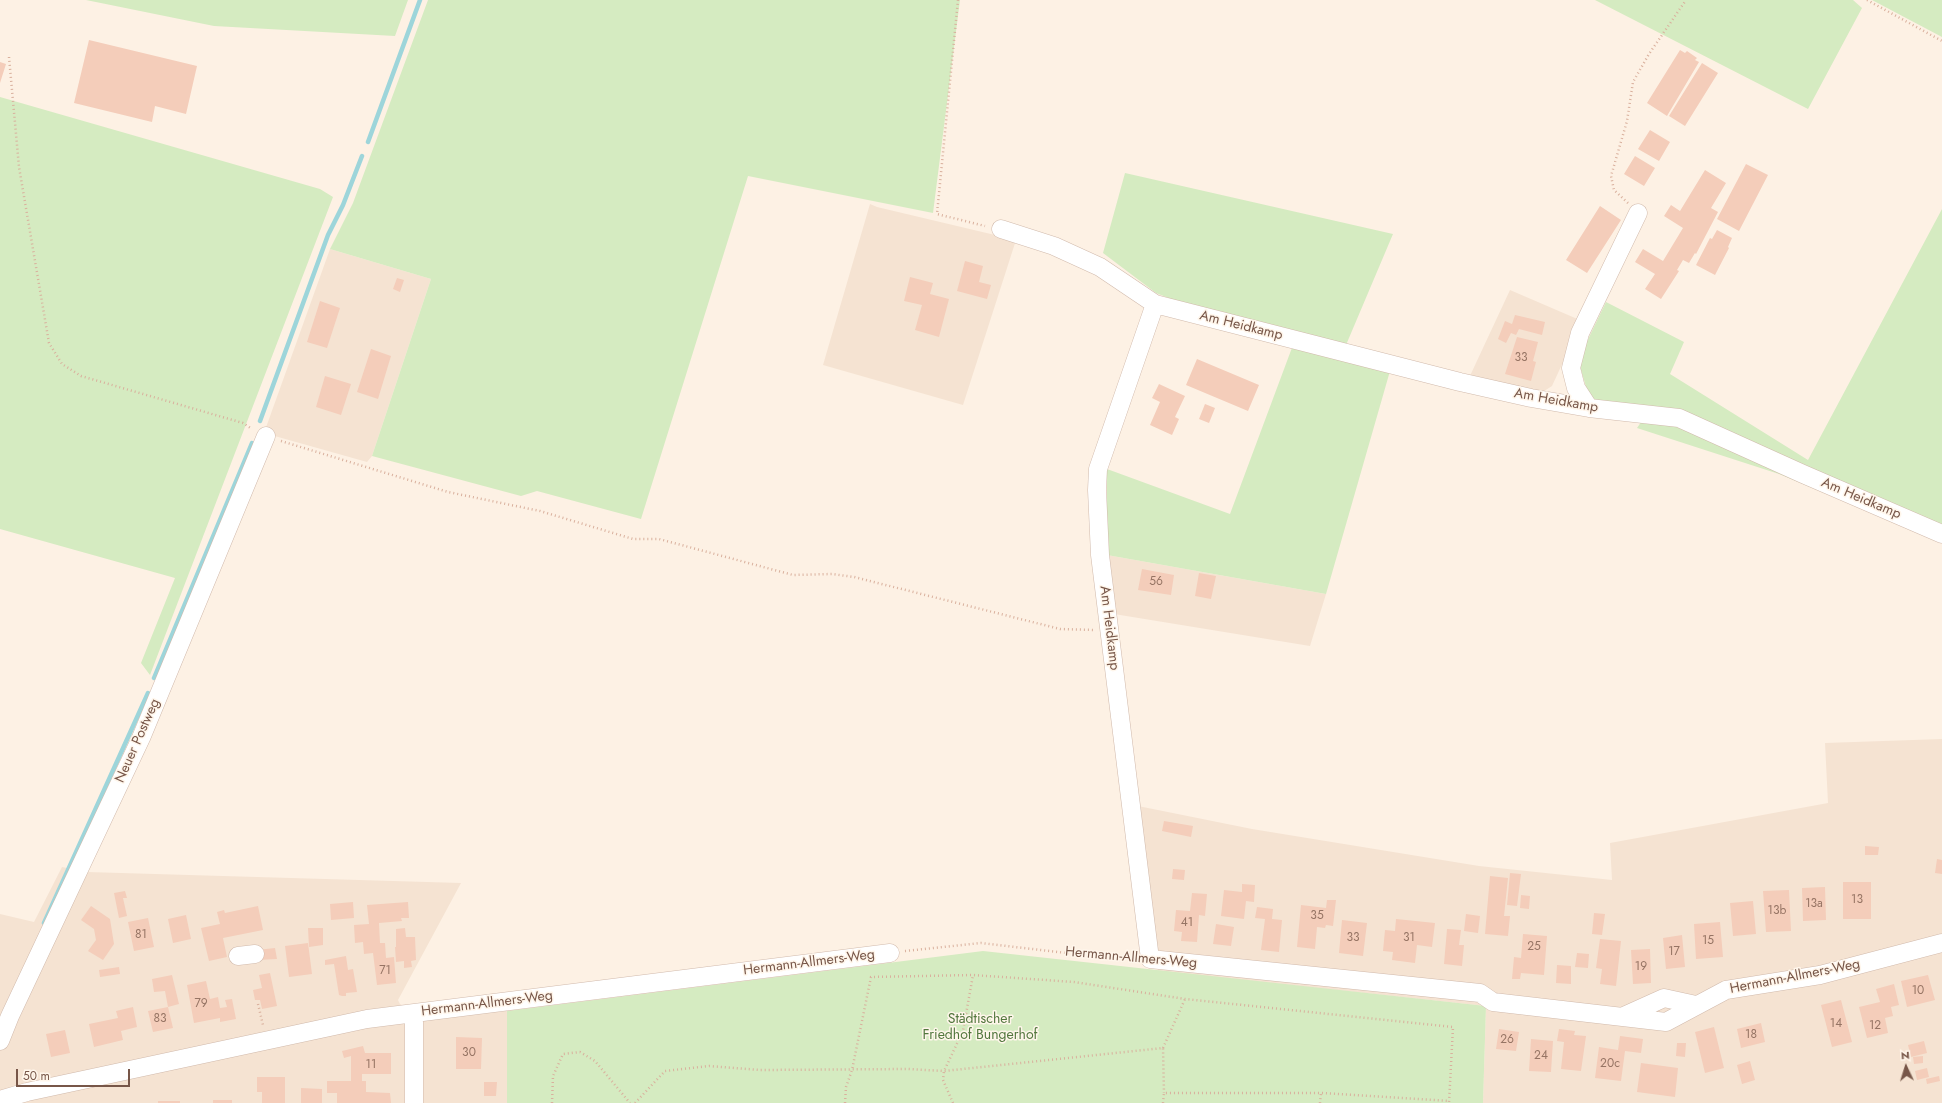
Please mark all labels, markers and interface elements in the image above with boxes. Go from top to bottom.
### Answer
street label: Am Heidkamp [1198,308,1284,344]
house number: 33 [1514,351,1528,365]
street label: Am Heidkamp [1513,385,1599,417]
street label: Am Heidkamp [1819,475,1903,523]
house number: 56 [1149,575,1163,589]
street label: Am Heidkamp [1095,585,1123,671]
street label: Neuer Postweg [112,696,164,786]
house number: 13 [1851,893,1863,907]
house number: 13a [1805,897,1823,911]
house number: 13b [1768,904,1786,918]
house number: 35 [1310,909,1324,923]
house number: 41 [1181,916,1193,930]
house number: 81 [135,928,147,942]
house number: 33 [1346,931,1360,945]
house number: 31 [1403,931,1415,945]
house number: 15 [1702,934,1714,948]
house number: 25 [1527,940,1541,954]
street label: Hermann-Allmers-Weg [1064,944,1198,972]
house number: 17 [1668,945,1680,959]
street label: Hermann-Allmers-Weg [742,947,876,979]
street label: Hermann-Allmers-Weg [1728,956,1862,998]
house number: 19 [1635,960,1647,974]
house number: 71 [379,964,391,978]
house number: 10 [1912,984,1924,998]
street label: Hermann-Allmers-Weg [420,988,554,1020]
house number: 79 [194,997,208,1011]
house number: 83 [153,1012,167,1026]
park label: Städtischer Friedhof Bungerhof [922,1012,1038,1044]
house number: 14 [1830,1017,1842,1031]
house number: 12 [1869,1019,1881,1033]
house number: 18 [1745,1028,1757,1042]
house number: 26 [1500,1033,1514,1047]
house number: 30 [462,1046,476,1060]
north arrow [1886,1047,1926,1087]
text: N [1900,1047,1910,1063]
house number: 24 [1534,1049,1548,1063]
house number: 20c [1600,1057,1620,1071]
house number: 11 [366,1058,376,1072]
scale bar [18,1061,132,1087]
text: 50 m [23,1067,50,1085]

